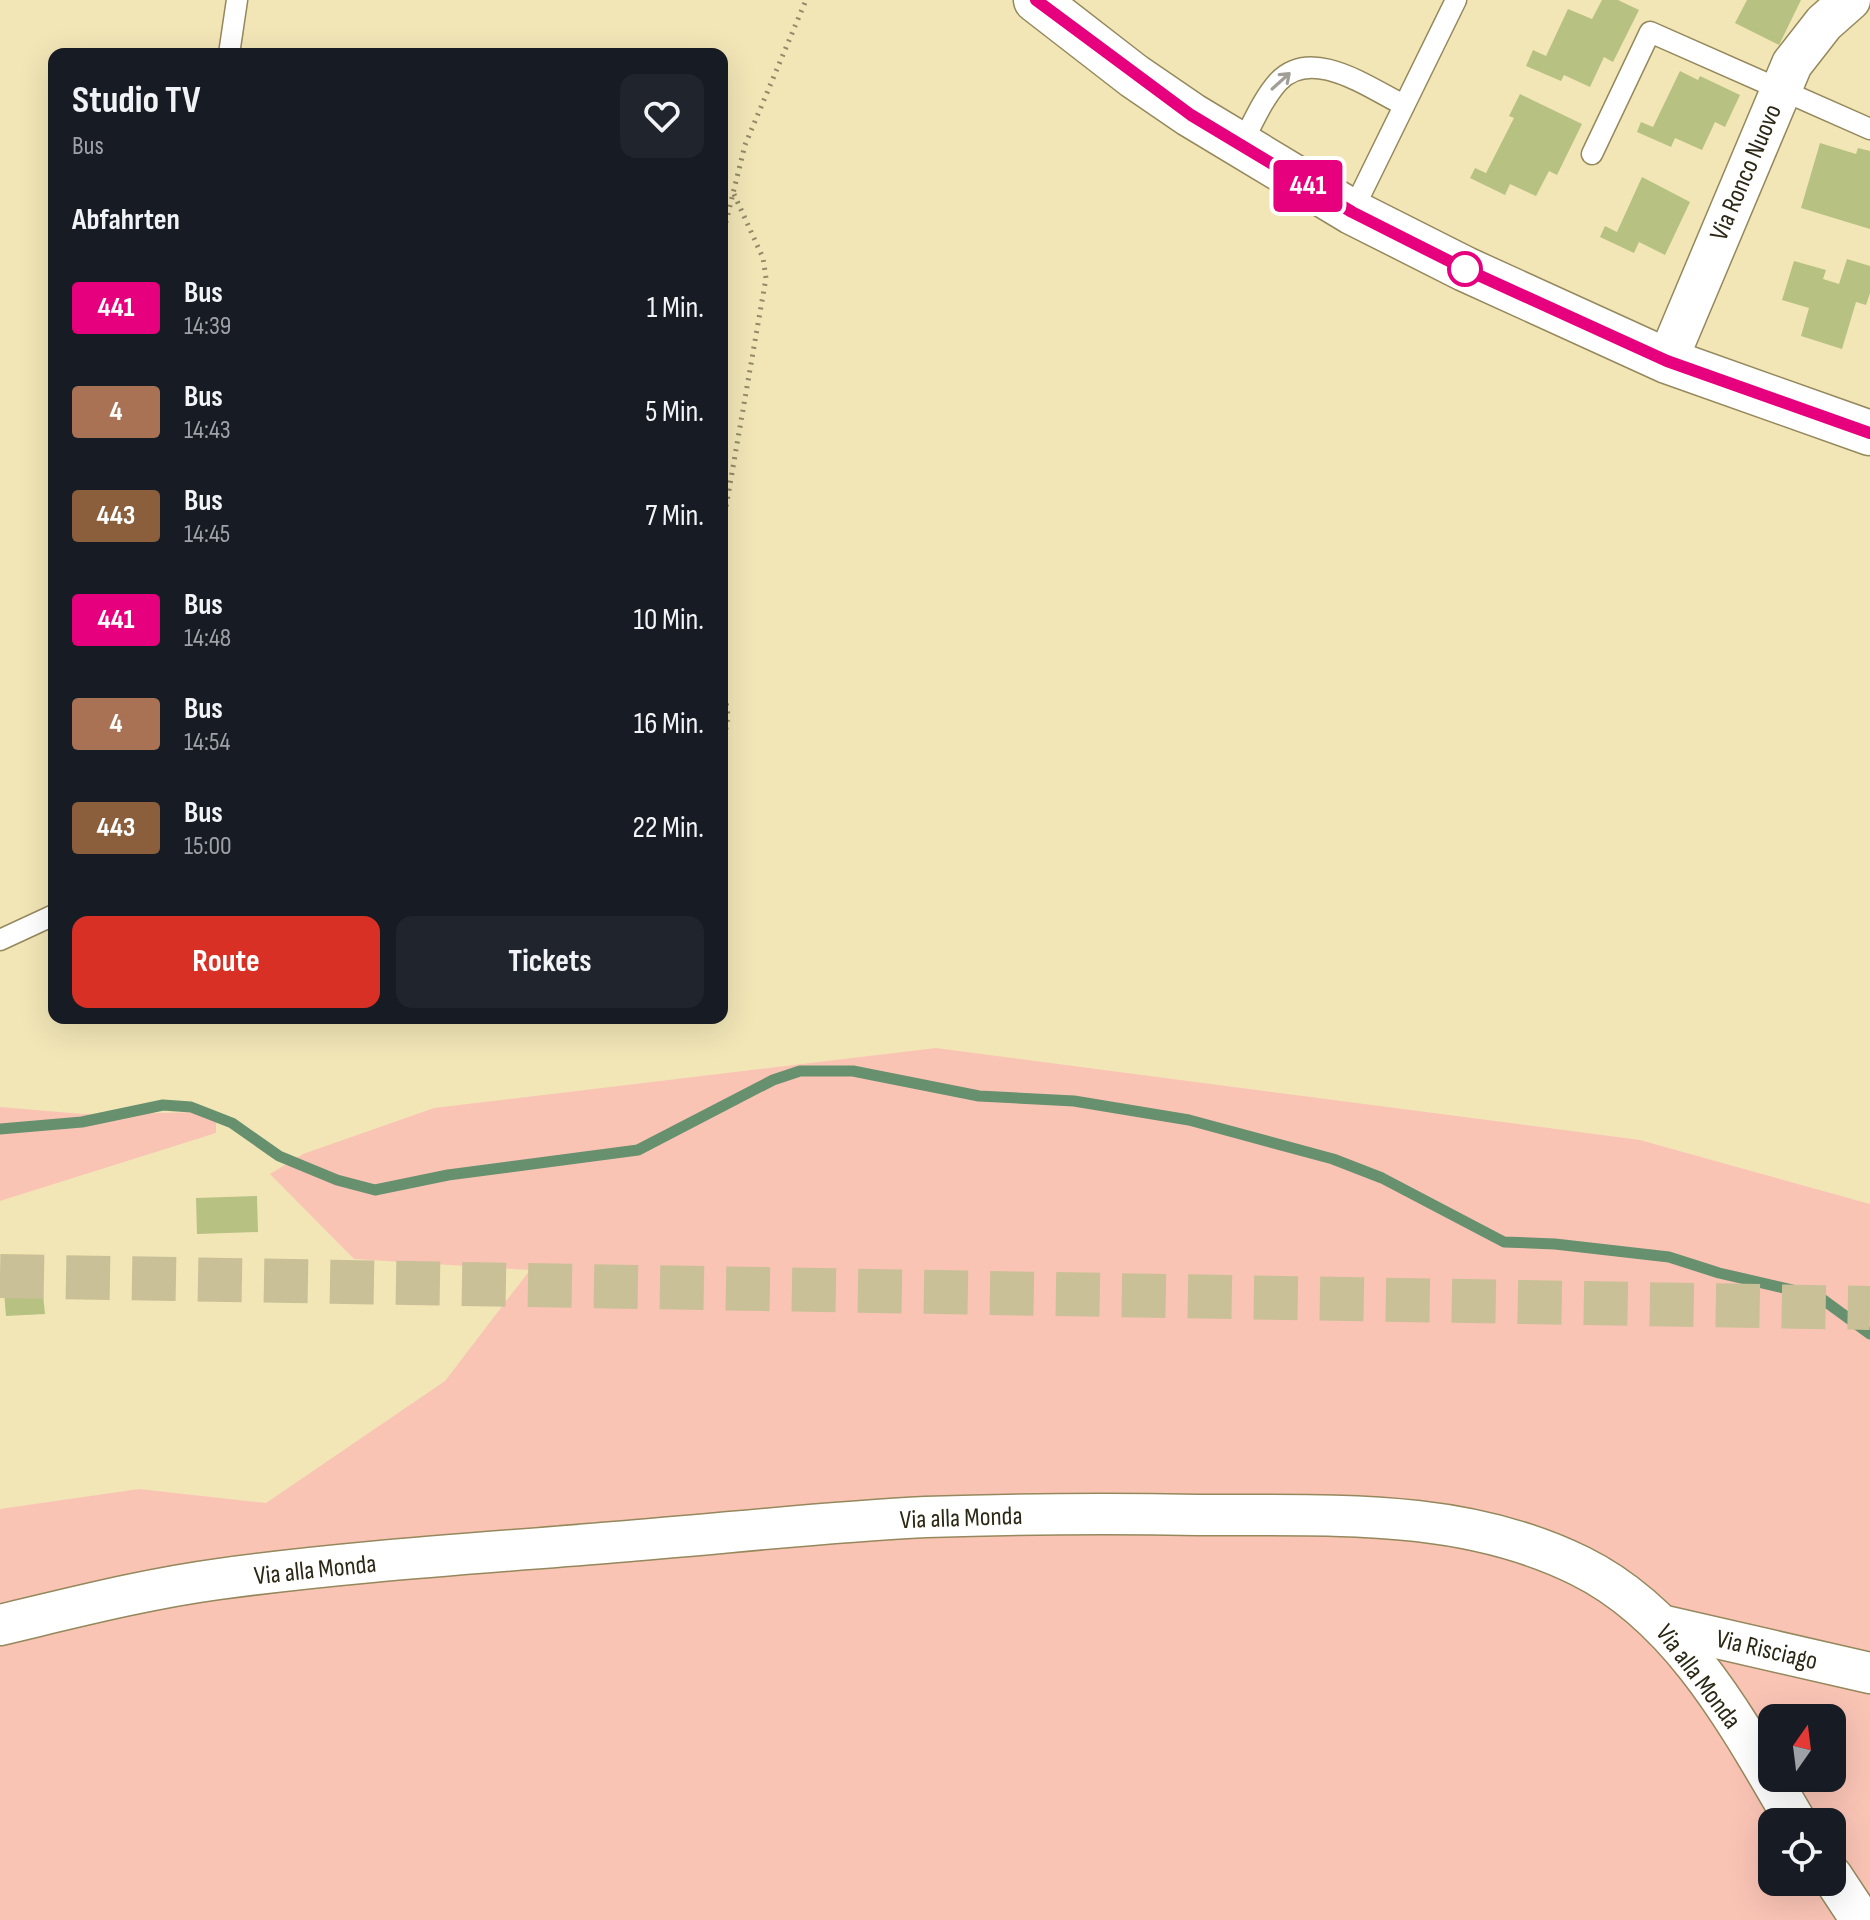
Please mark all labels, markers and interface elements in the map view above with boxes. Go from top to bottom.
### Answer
one-way arrow [1271,72,1291,91]
button: heart [620,74,704,158]
text: Studio TV [72,78,201,123]
street label: Via Ronco Nuovo [1704,100,1789,245]
text: Bus [72,131,104,162]
line badge: 441 [1262,160,1354,212]
text: 441 [1289,169,1327,202]
text: Abfahrten [72,202,180,238]
unlabelled marker [1448,252,1482,286]
text: Bus [184,275,223,311]
text: 1 Min. [647,290,704,326]
text: 441 [97,291,135,324]
text: 14:39 [184,311,231,342]
text: Bus [184,379,223,415]
text: 5 Min. [645,394,704,430]
text: 4 [109,395,123,428]
text: 14:43 [184,415,231,446]
text: Bus [184,483,223,519]
text: 7 Min. [645,498,704,534]
text: 443 [97,499,135,532]
text: 14:45 [184,519,230,550]
text: Bus [184,587,223,623]
text: 10 Min. [633,602,704,638]
text: 441 [97,603,135,636]
text: 14:48 [184,623,231,654]
text: Bus [184,691,223,727]
text: 16 Min. [634,706,704,742]
text: 4 [109,707,123,740]
text: 14:54 [184,727,230,758]
text: Bus [184,795,223,831]
text: 22 Min. [633,810,704,846]
text: 443 [97,811,135,844]
text: 15:00 [184,831,232,862]
button: Route [72,916,380,1008]
button: Tickets [396,916,704,1008]
street label: Via alla Monda [899,1501,1023,1536]
street label: Via alla Monda [253,1549,378,1592]
street label: Via alla Monda [1648,1619,1747,1735]
street label: Via Risciago [1713,1624,1820,1677]
north arrow [1758,1704,1846,1792]
map controls [1758,1704,1846,1896]
button: locate [1758,1808,1846,1896]

